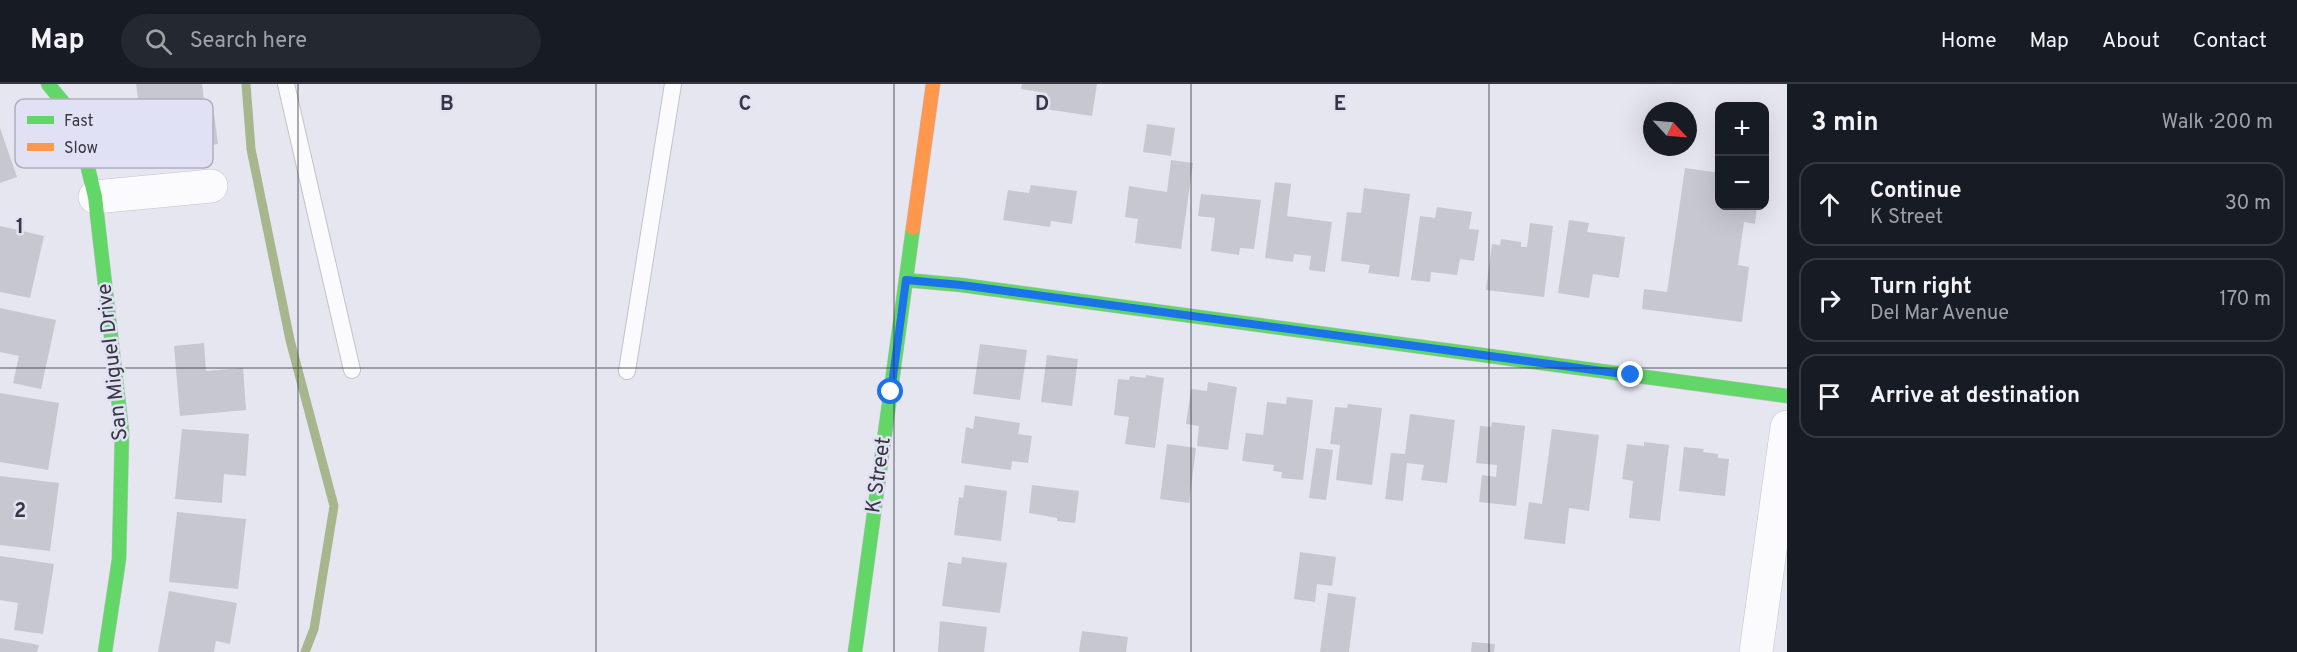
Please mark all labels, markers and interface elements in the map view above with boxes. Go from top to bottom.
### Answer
search box [121,14,541,68]
text: Map [30,23,85,59]
icon: search [142,25,175,58]
text: Search here [190,28,307,55]
text: Home [1941,28,1997,55]
text: Map [2030,28,2069,55]
text: About [2102,28,2160,55]
text: Contact [2193,28,2267,55]
text: B [440,92,454,118]
text: C [739,92,751,118]
text: D [1035,92,1049,118]
text: E [1334,92,1346,118]
legend [15,99,213,168]
north arrow [1643,102,1697,156]
map controls [1715,102,1769,210]
button: + [1715,102,1769,156]
text: 3 min [1811,107,1879,140]
text: Walk · 200 m [2162,110,2273,136]
text: Fast [64,112,94,132]
text: Slow [64,139,98,159]
button: − [1715,156,1769,210]
text: Continue [1870,178,1961,205]
icon: ahead [1813,188,1846,221]
text: 30 m [2225,191,2271,217]
text: K Street [1870,205,1943,231]
text: 1 [16,215,24,241]
text: Turn right [1870,274,1972,301]
street label: San Miguel Drive [91,282,135,442]
icon: right [1813,284,1846,317]
text: 170 m [2219,287,2271,313]
text: Del Mar Avenue [1870,301,2009,327]
route end [1617,361,1643,387]
route start [877,378,903,404]
icon: arrive [1813,380,1846,413]
text: Arrive at destination [1870,383,2080,410]
street label: K Street [860,435,898,515]
text: 2 [14,499,26,525]

